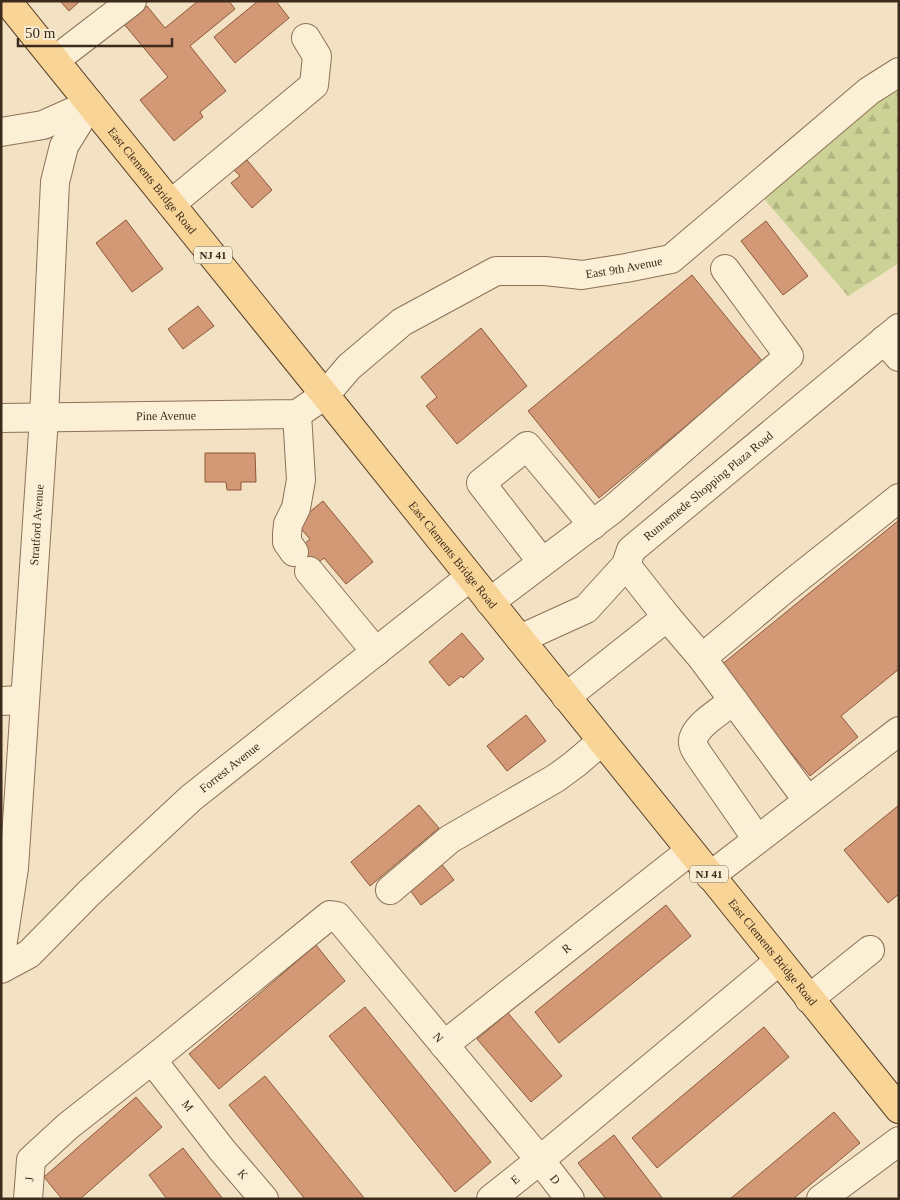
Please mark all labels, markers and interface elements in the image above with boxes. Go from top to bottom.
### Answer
scale bar [18,15,171,47]
text: 50 m [25,25,56,41]
street label: East Clements Bridge Road [105,125,199,237]
road number: NJ 41 [194,246,232,264]
street label: East 9th Avenue [585,254,664,281]
street label: Pine Avenue [136,408,196,423]
street label: Runnemede Shopping Plaza Road [641,428,776,544]
street label: Stratford Avenue [27,484,47,566]
street label: East Clements Bridge Road [406,499,500,611]
street label: Forrest Avenue [197,739,263,795]
road number: NJ 41 [690,866,728,882]
street label: East Clements Bridge Road [725,896,820,1008]
street label: R [559,940,574,956]
street label: N [430,1030,447,1046]
street label: M [179,1097,197,1115]
street label: K [235,1166,251,1182]
street label: E [508,1172,522,1187]
street label: D [547,1172,563,1188]
street label: J [22,1176,37,1182]

